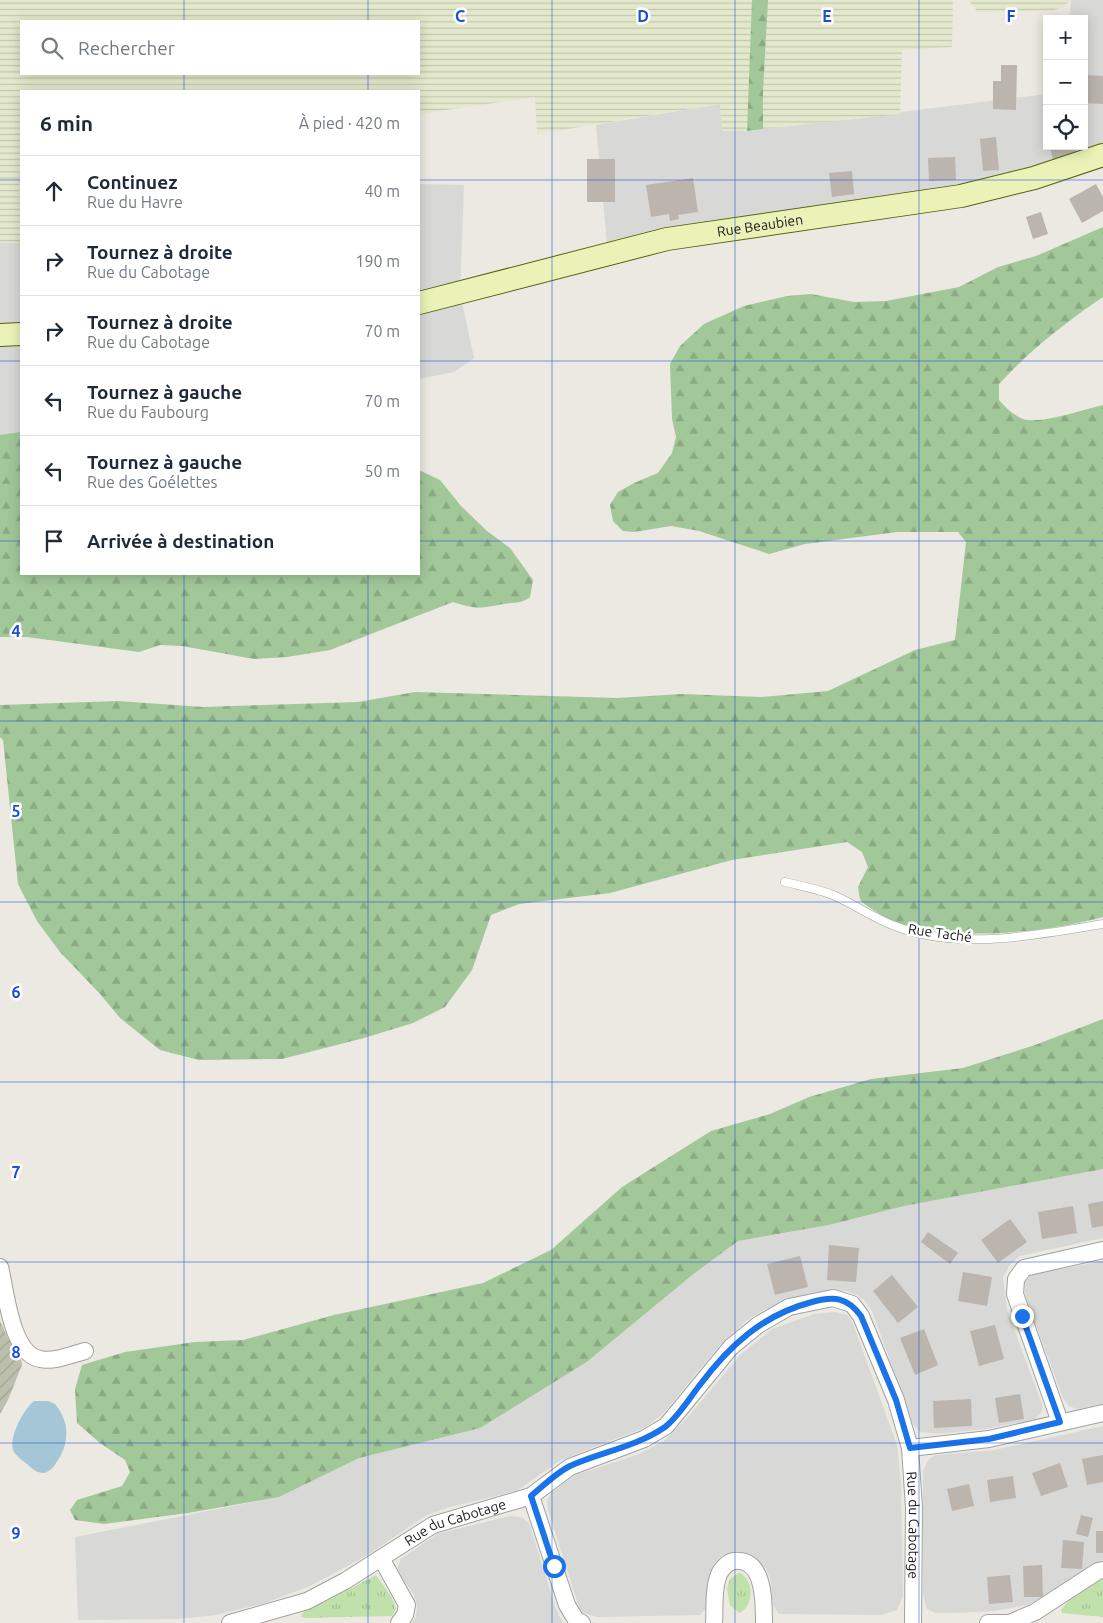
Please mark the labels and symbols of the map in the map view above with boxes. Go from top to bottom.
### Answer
text: C [455,7,465,25]
text: D [637,7,649,25]
text: E [822,7,832,25]
text: F [1007,7,1016,25]
street label: Rue Beaubien [716,211,804,240]
text: 4 [11,622,21,640]
text: 5 [11,802,21,820]
street label: Rue Taché [907,921,973,945]
text: 6 [11,983,21,1001]
text: 7 [11,1163,21,1181]
route end [1011,1305,1034,1328]
text: 8 [11,1343,21,1361]
street label: Rue du Cabotage [904,1471,922,1579]
street label: Rue du Cabotage [402,1496,508,1549]
text: 9 [11,1524,21,1542]
route start [543,1555,566,1578]

